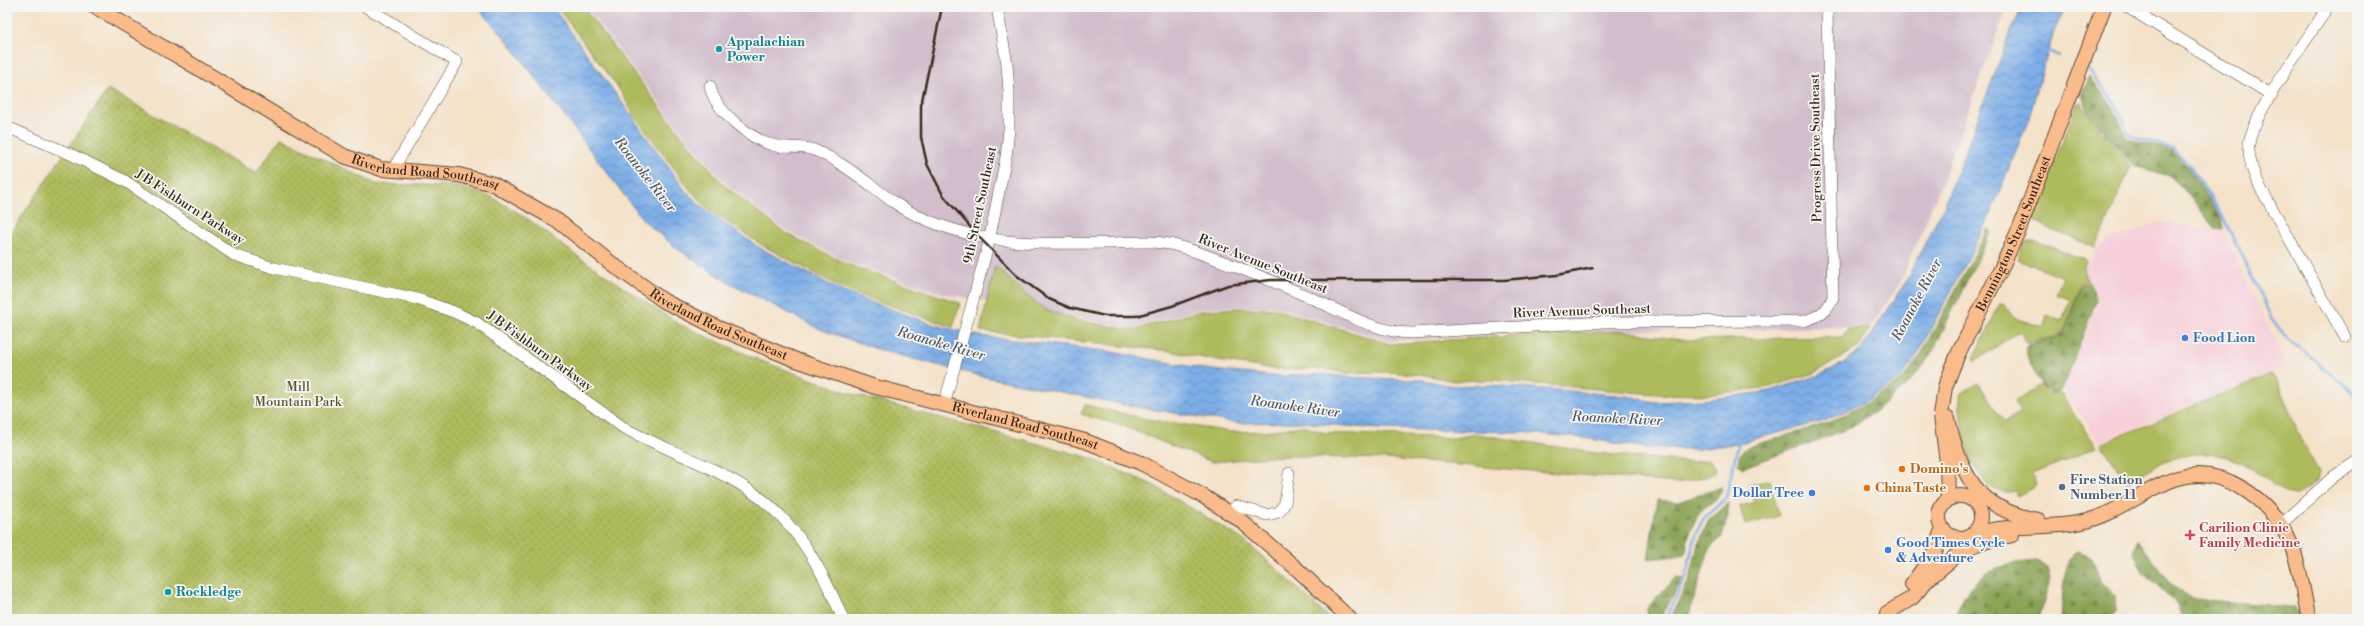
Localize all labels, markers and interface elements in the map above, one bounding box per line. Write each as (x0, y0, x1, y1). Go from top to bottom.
place label: Appalachian Power (726, 34, 805, 65)
marker: Appalachian Power (714, 44, 724, 54)
street label: Progress Drive Southeast (1807, 73, 1825, 223)
water label: Roanoke River (609, 133, 681, 217)
street label: 9th Street Southeast (960, 145, 1000, 265)
street label: Riverland Road Southeast (349, 151, 503, 194)
street label: Bennington Street Southeast (1972, 153, 2055, 315)
street label: J B Fishburn Parkway (132, 165, 248, 249)
street label: River Avenue Southeast (1196, 231, 1330, 297)
water label: Roanoke River (1887, 255, 1947, 345)
street label: Riverland Road Southeast (646, 285, 790, 364)
street label: River Avenue Southeast (1513, 301, 1652, 321)
street label: J B Fishburn Parkway (483, 307, 596, 395)
water label: Roanoke River (894, 323, 988, 365)
place label: Food Lion (2193, 330, 2255, 346)
marker: Food Lion (2180, 333, 2190, 343)
park label: Mill Mountain Park (254, 379, 343, 410)
water label: Roanoke River (1248, 392, 1342, 422)
street label: Riverland Road Southeast (950, 399, 1101, 454)
water label: Roanoke River (1570, 408, 1664, 430)
place label: Domino's (1910, 461, 1969, 477)
marker: Domino's (1897, 464, 1907, 474)
place label: Fire Station Number 11 (2070, 472, 2142, 503)
place label: China Taste (1875, 480, 1946, 496)
marker: Fire Station Number 11 (2057, 482, 2067, 492)
marker: China Taste (1862, 483, 1872, 493)
place label: Dollar Tree (1732, 485, 1804, 501)
marker: Dollar Tree (1807, 488, 1817, 498)
place label: Carilion Clinic Family Medicine (2199, 520, 2300, 551)
marker: Carilion Clinic Family Medicine (2184, 529, 2196, 541)
place label: Good Times Cycle & Adventure (1896, 535, 2005, 566)
marker: Good Times Cycle & Adventure (1883, 545, 1893, 555)
place label: Rockledge (176, 584, 242, 600)
marker: Rockledge (163, 587, 173, 597)

